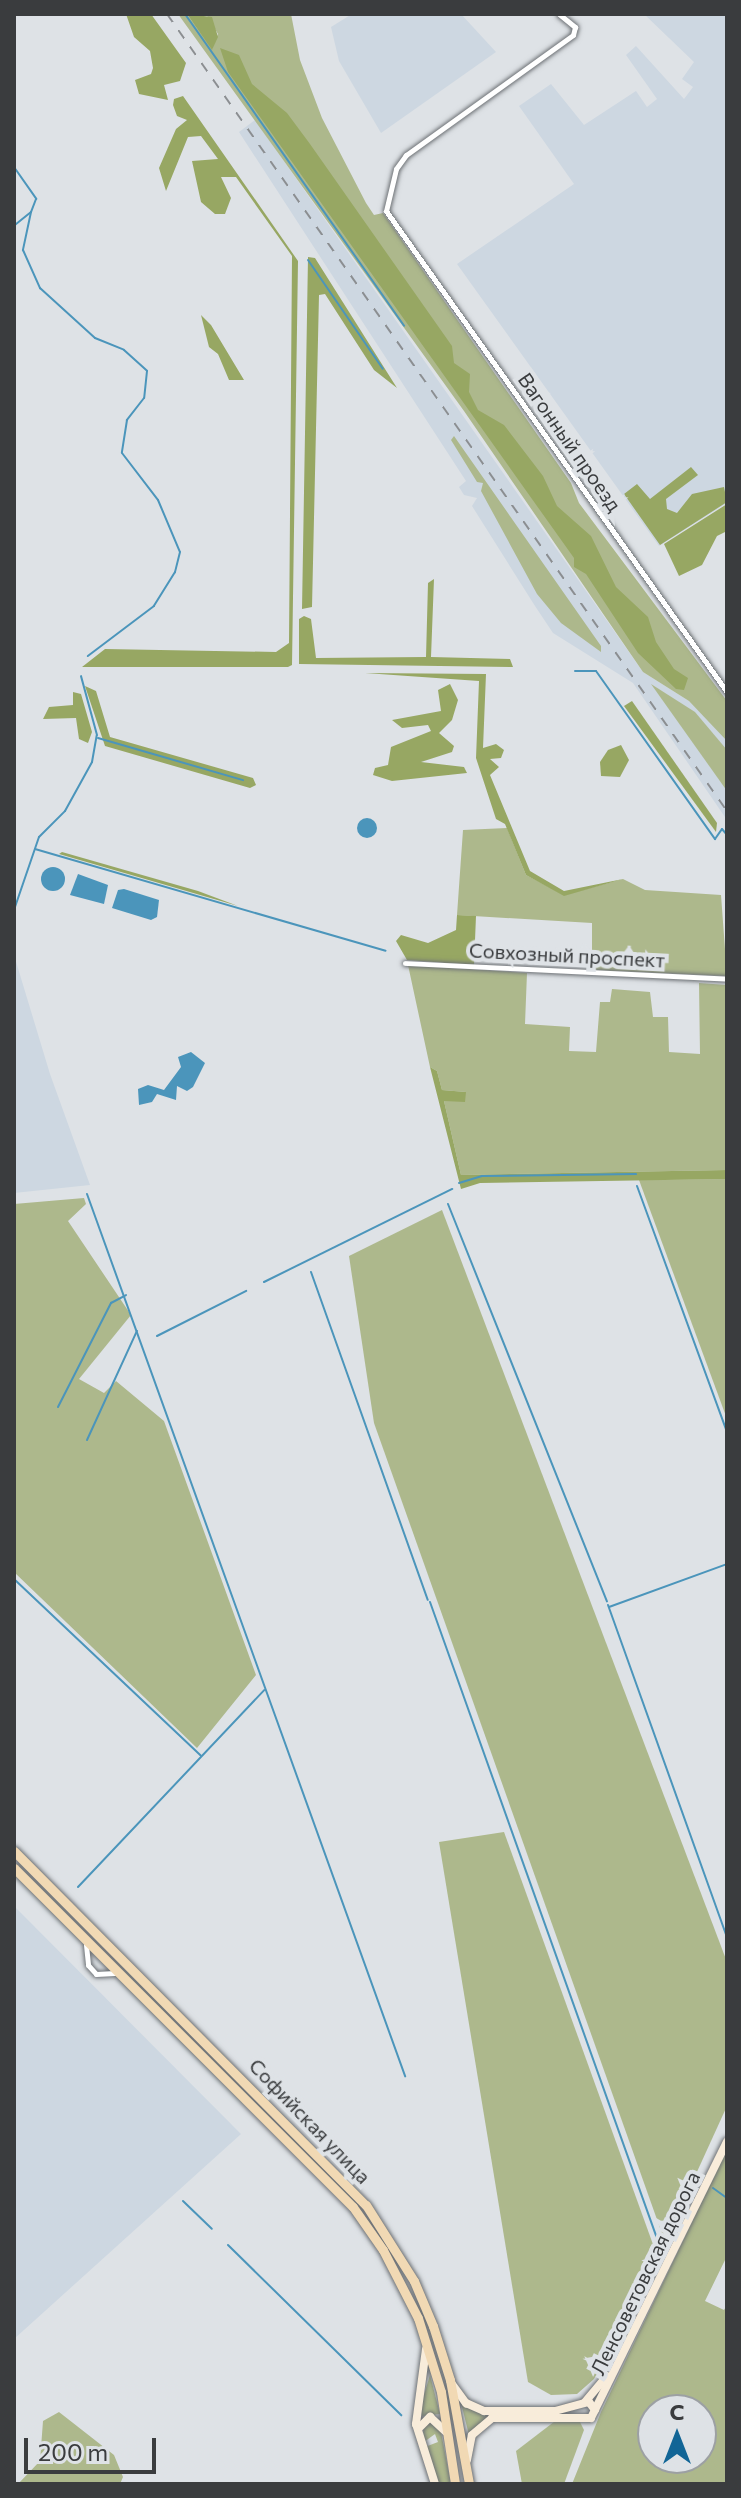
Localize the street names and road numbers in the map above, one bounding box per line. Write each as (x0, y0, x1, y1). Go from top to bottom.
street label: Вагонный проезд (513, 368, 627, 516)
street label: Совхозный проспект (468, 938, 666, 972)
street label: Софийская улица (244, 2054, 376, 2188)
street label: Ленсоветовская дорога (585, 2167, 705, 2379)

